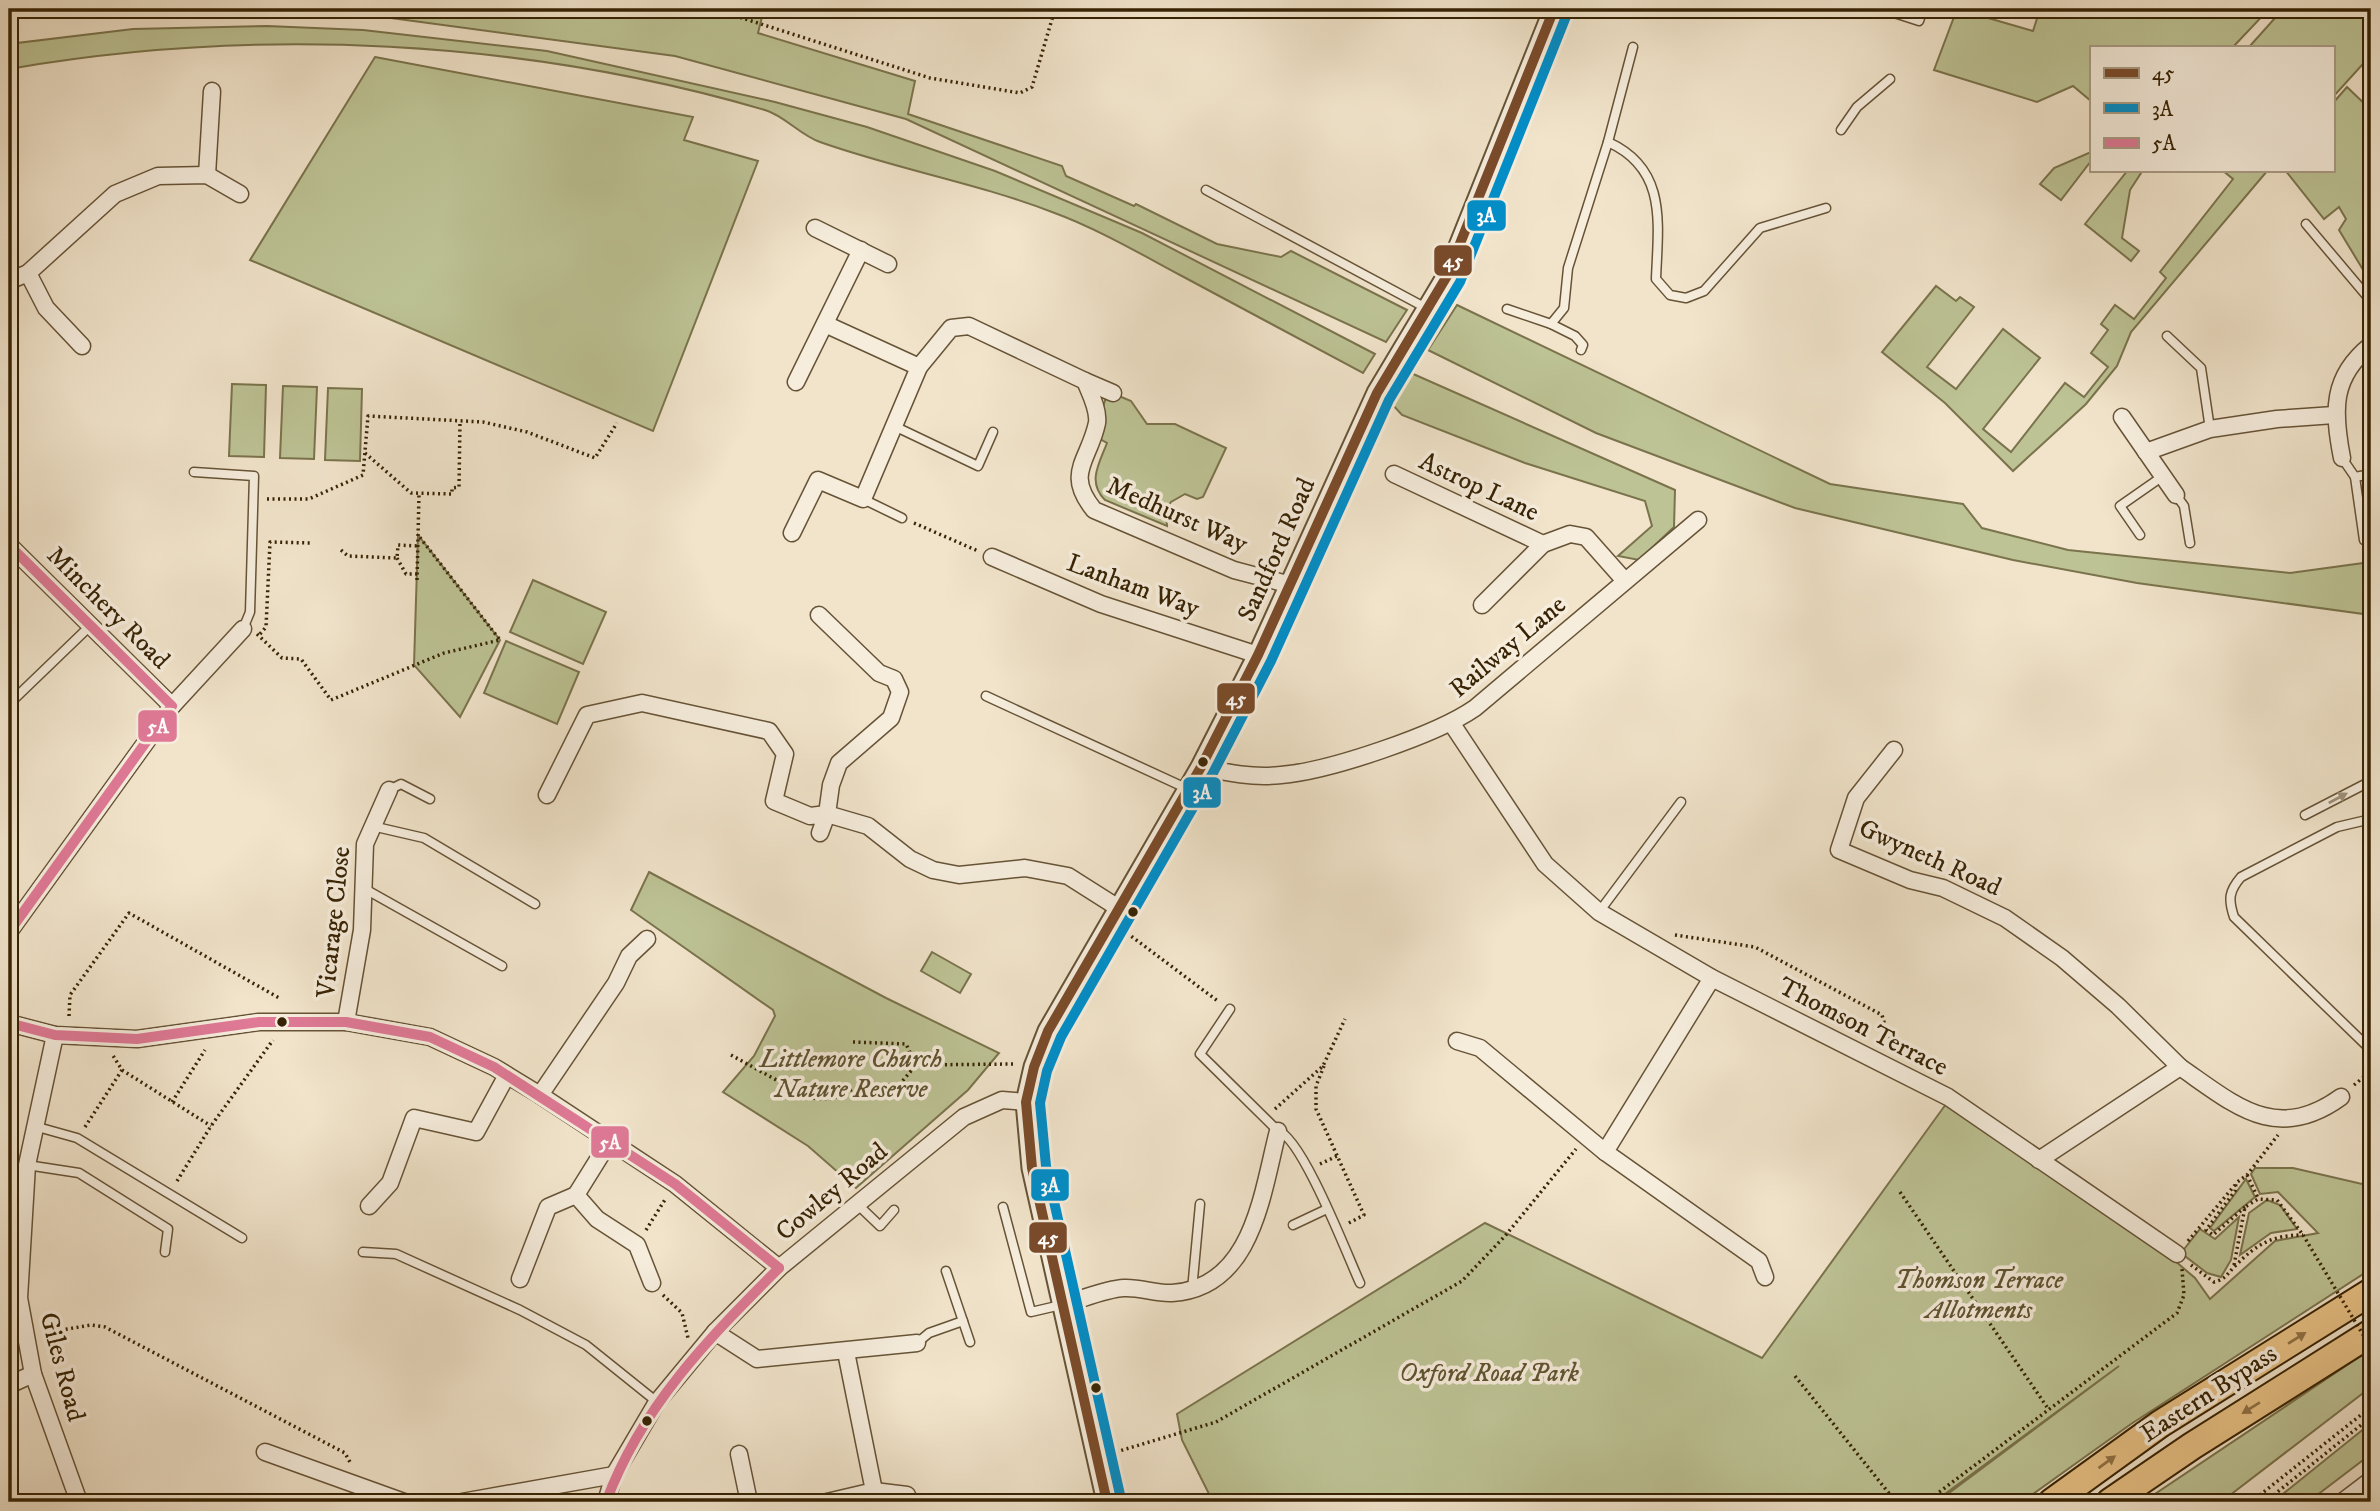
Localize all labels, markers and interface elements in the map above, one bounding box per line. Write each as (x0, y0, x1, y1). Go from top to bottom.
legend (2090, 46, 2334, 172)
text: 45 (2152, 61, 2174, 87)
text: 3A (2152, 97, 2174, 123)
text: 5A (2152, 131, 2176, 157)
line badge: 3A (1466, 199, 1507, 232)
text: 3A (1476, 205, 1496, 228)
line badge: 45 (1433, 244, 1473, 277)
text: 45 (1443, 250, 1464, 273)
street label: Astrop Lane (1414, 445, 1544, 529)
street label: Medhurst Way (1101, 469, 1253, 561)
street label: Sandford Road (1231, 473, 1323, 627)
street label: Minchery Road (39, 539, 177, 677)
street label: Lanham Way (1062, 547, 1204, 625)
street label: Railway Lane (1443, 589, 1573, 705)
line badge: 45 (1216, 682, 1256, 715)
text: 45 (1226, 688, 1247, 711)
line badge: 5A (137, 709, 178, 743)
text: 5A (146, 716, 170, 739)
unlabelled marker (1196, 755, 1210, 769)
line badge: 3A (1182, 776, 1222, 809)
text: 3A (1192, 782, 1212, 805)
one-way arrow (2328, 792, 2348, 803)
street label: Gwyneth Road (1854, 812, 2006, 904)
street label: Vicarage Close (310, 845, 358, 1000)
unlabelled marker (1126, 905, 1140, 919)
street label: Thomson Terrace (1773, 970, 1953, 1084)
unlabelled marker (275, 1015, 289, 1029)
park label: Littlemore Church Nature Reserve (758, 1043, 942, 1106)
line badge: 5A (590, 1125, 630, 1159)
text: 5A (598, 1132, 622, 1155)
street label: Cowley Road (769, 1136, 895, 1248)
line badge: 3A (1030, 1168, 1070, 1202)
text: 3A (1040, 1175, 1060, 1198)
line badge: 45 (1028, 1221, 1068, 1254)
text: 45 (1038, 1227, 1059, 1250)
park label: Thomson Terrace Allotments (1895, 1264, 2064, 1327)
street label: Giles Road (32, 1309, 92, 1425)
one-way arrow (2288, 1332, 2307, 1345)
street label: Eastern Bypass (2134, 1338, 2284, 1450)
park label: Oxford Road Park (1399, 1357, 1579, 1390)
unlabelled marker (1089, 1381, 1103, 1395)
one-way arrow (2242, 1402, 2261, 1415)
unlabelled marker (640, 1414, 654, 1428)
one-way arrow (2098, 1455, 2116, 1469)

